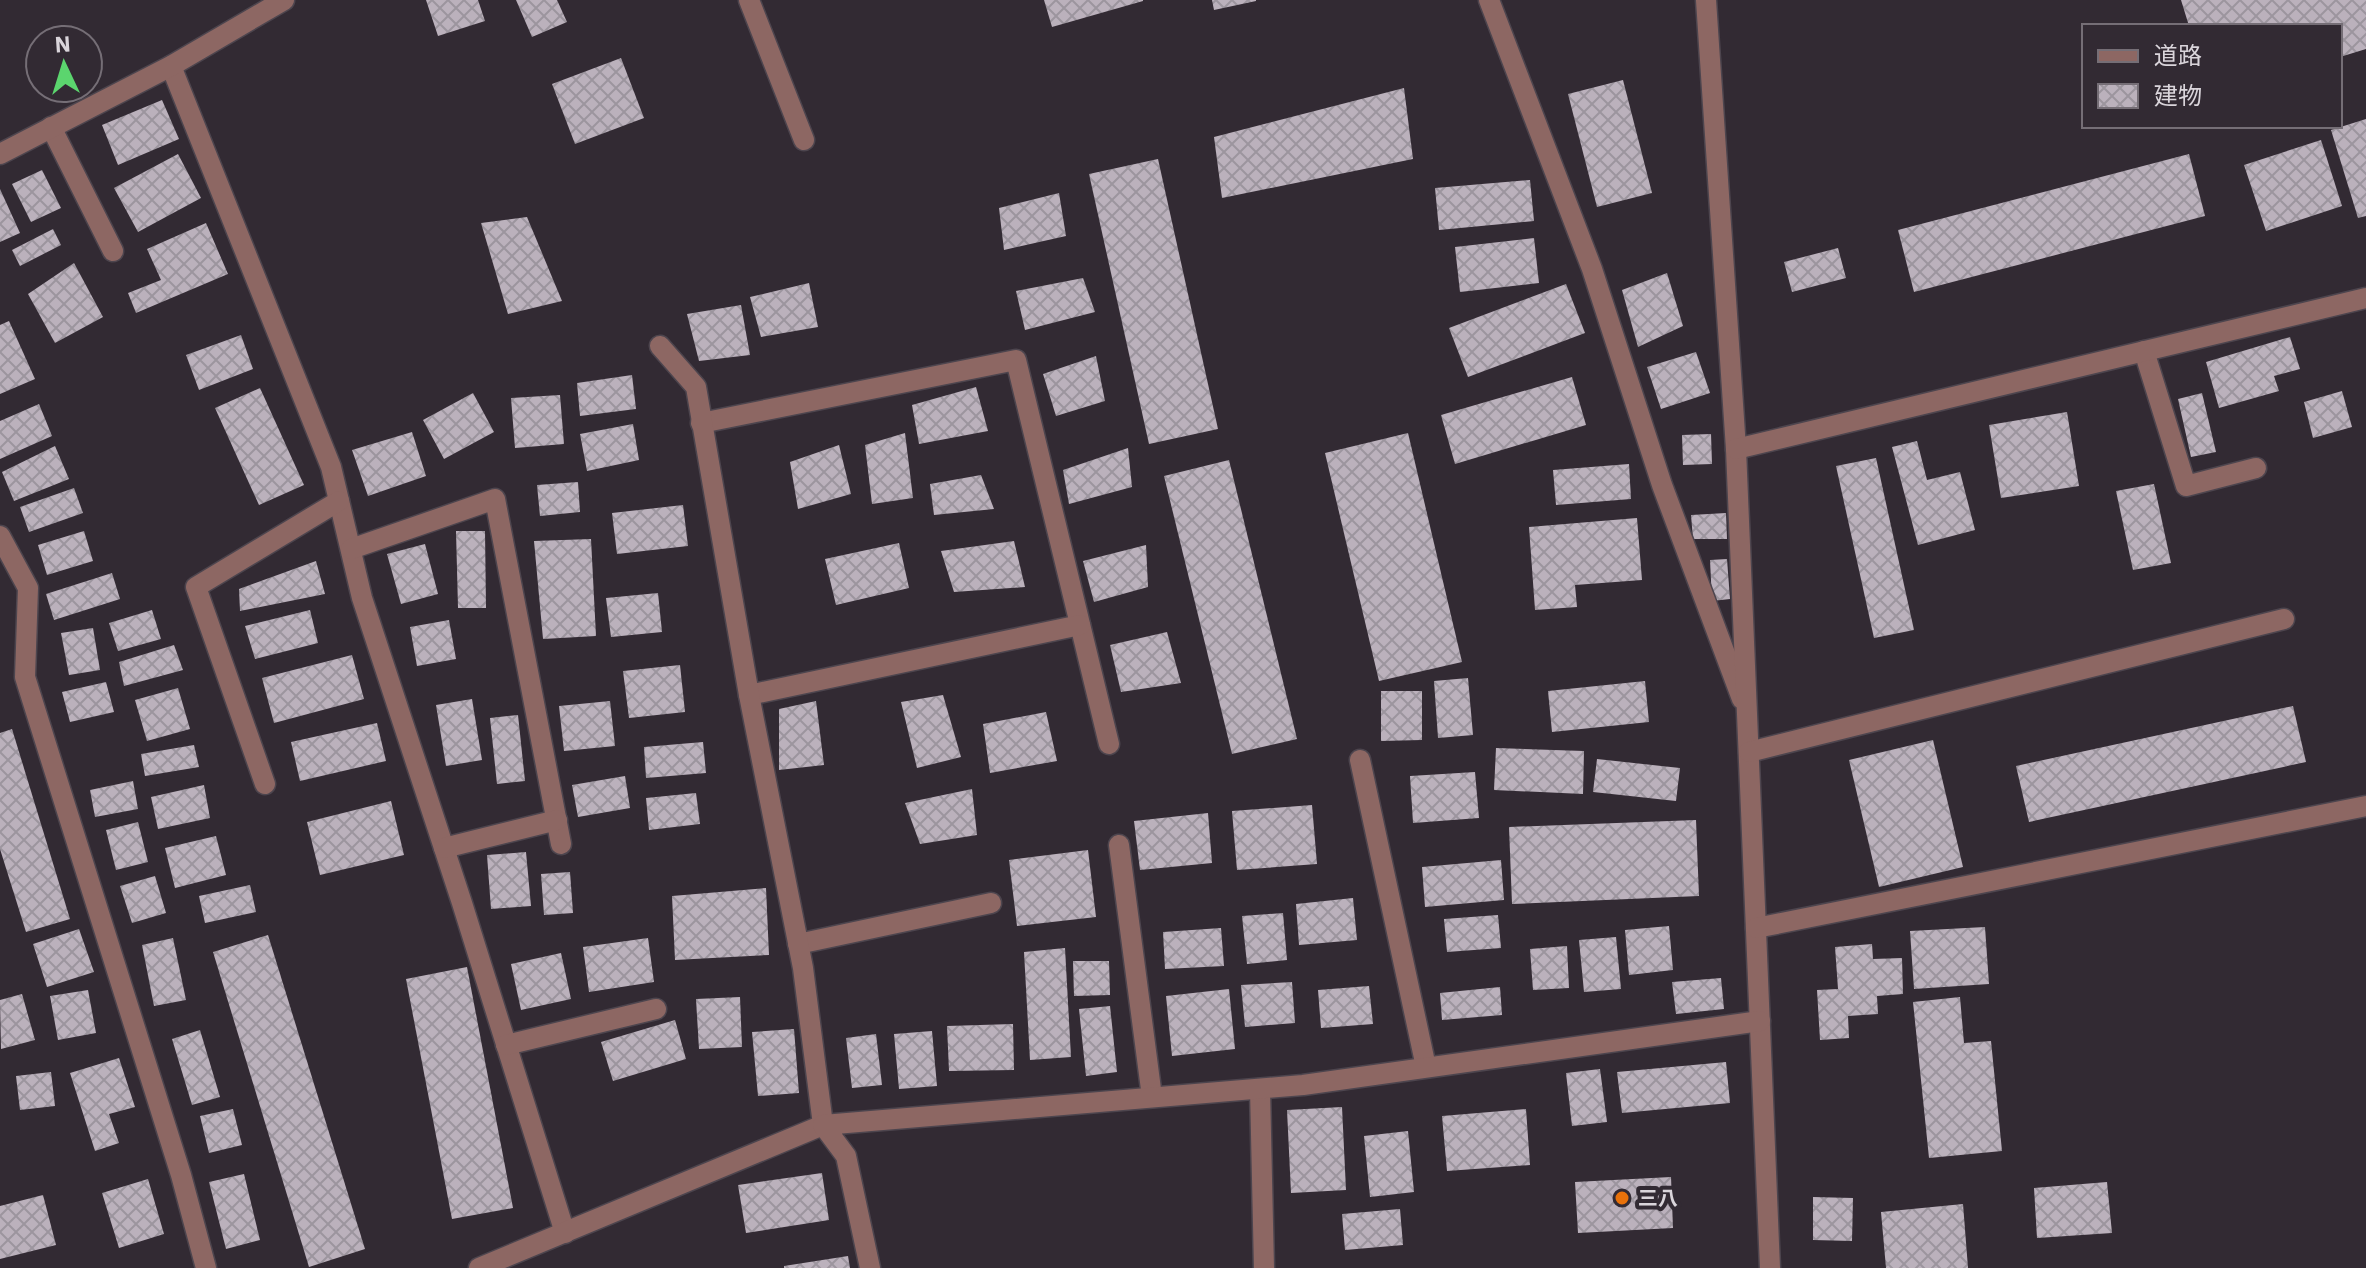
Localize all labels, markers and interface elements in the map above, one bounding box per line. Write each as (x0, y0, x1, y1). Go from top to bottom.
north arrow (24, 24, 104, 104)
legend (2082, 24, 2342, 128)
text: N (54, 29, 72, 59)
text: 道路 (2154, 39, 2202, 71)
text: 建物 (2154, 79, 2202, 111)
place label: 三八 (1638, 1184, 1678, 1211)
marker: 三八 (1613, 1189, 1631, 1207)

